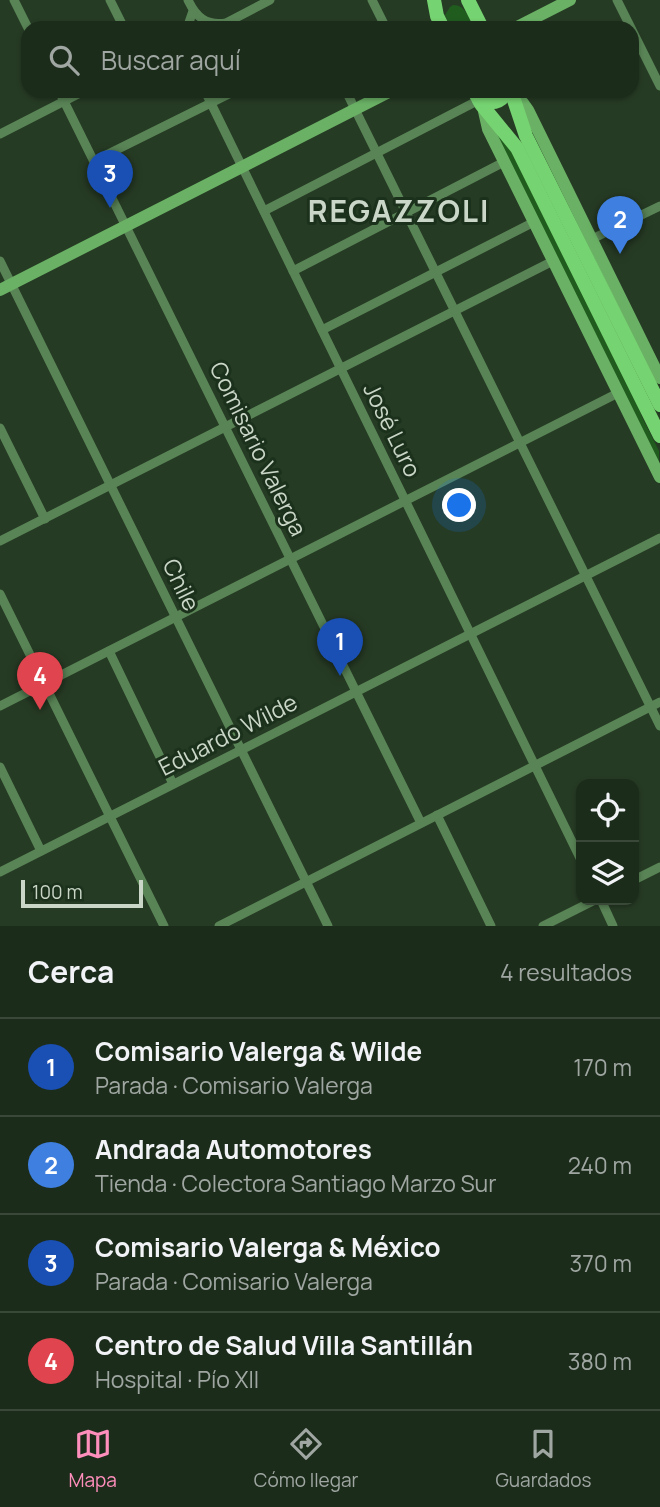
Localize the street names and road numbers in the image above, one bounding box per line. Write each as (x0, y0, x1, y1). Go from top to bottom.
street label: Comisario Valerga (203, 356, 315, 541)
street label: José Luro (356, 377, 429, 482)
street label: Chile (156, 553, 208, 616)
street label: Eduardo Wilde (153, 685, 302, 783)

